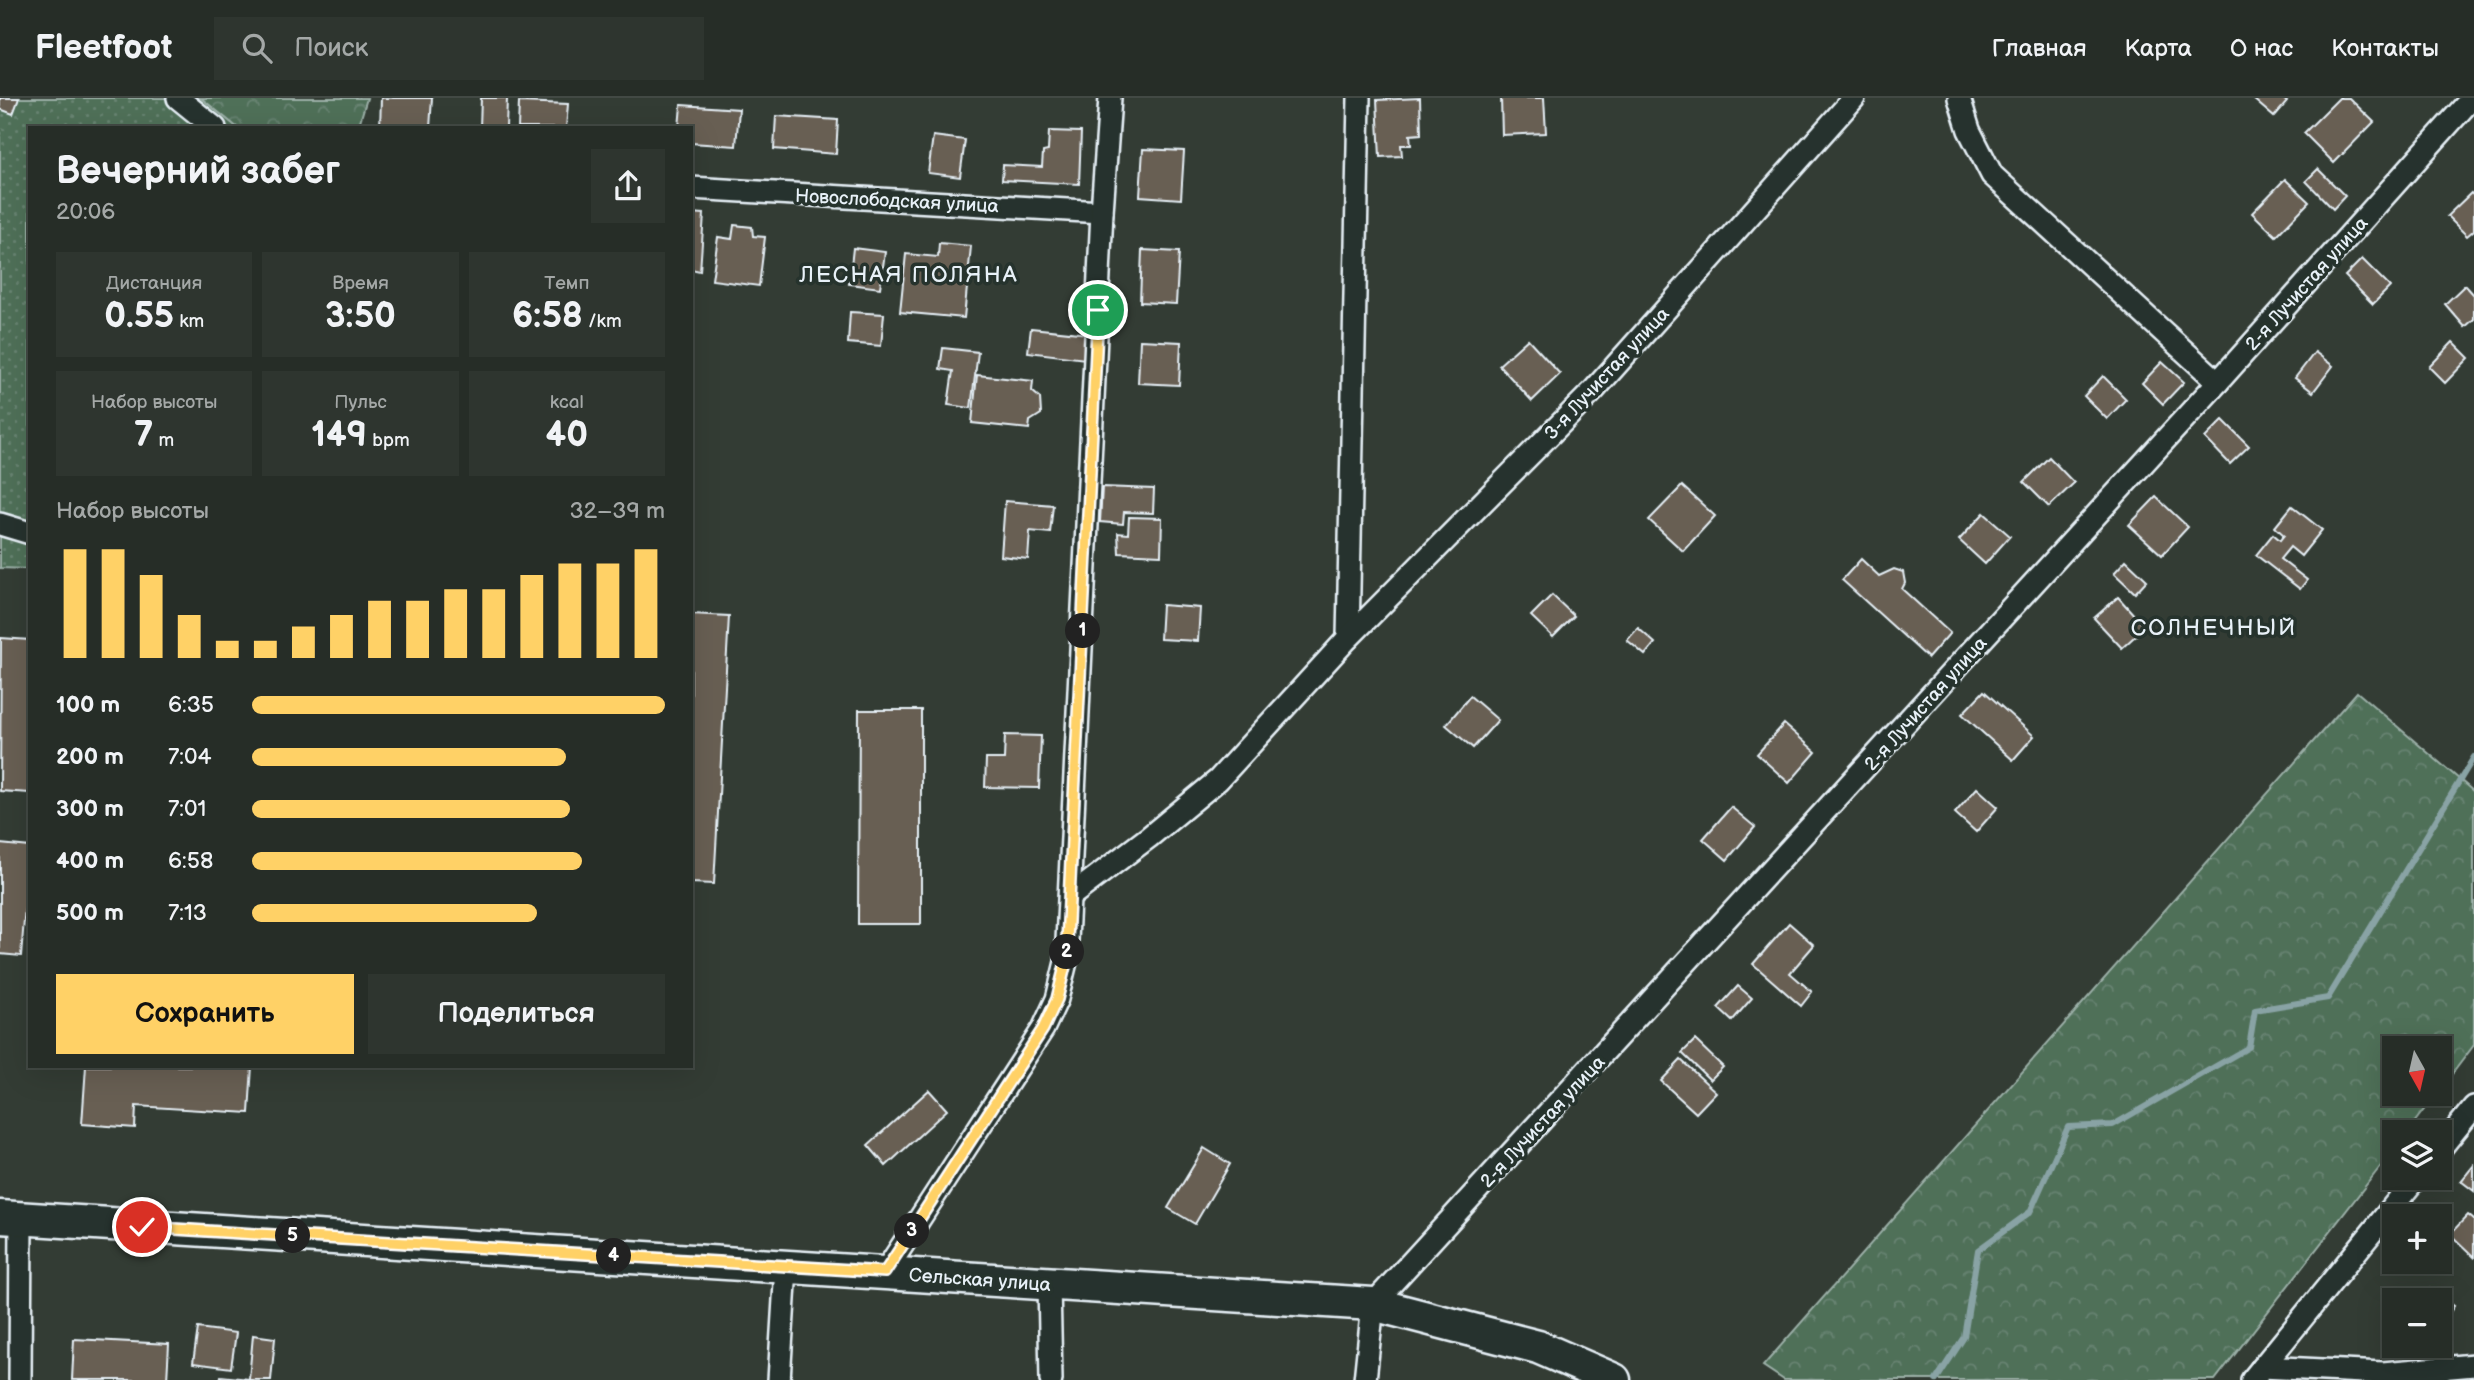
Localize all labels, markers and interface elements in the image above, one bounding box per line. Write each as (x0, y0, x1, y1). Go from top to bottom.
search box (214, 17, 704, 80)
text: Fleetfoot (35, 28, 172, 68)
icon: search (238, 29, 276, 67)
text: Поиск (294, 33, 368, 64)
text: Главная (1992, 34, 2086, 63)
text: Карта (2124, 34, 2192, 63)
text: О нас (2230, 34, 2293, 63)
text: Контакты (2331, 34, 2439, 63)
text: Вечерний забег (56, 149, 340, 194)
button: share (591, 149, 665, 223)
street label: Новослободская улица (795, 185, 999, 218)
text: 20:06 (56, 198, 115, 226)
street label: 2-я Лучистая улица (2241, 212, 2373, 356)
district label: ЛЕСНАЯ ПОЛЯНА (798, 261, 1019, 289)
text: Дистанция (106, 272, 202, 295)
text: Время (332, 272, 389, 295)
text: Темп (544, 272, 589, 295)
pin (1068, 280, 1128, 340)
icon: arrive (1079, 291, 1117, 329)
text: 0.55 (104, 295, 174, 338)
text: 3:50 (325, 295, 396, 338)
text: 6:58 (512, 295, 583, 338)
street label: 3-я Лучистая улица (1540, 303, 1674, 445)
text: km (174, 310, 204, 333)
text: /km (583, 310, 622, 333)
text: Набор высоты (91, 391, 217, 414)
text: Пульс (334, 391, 387, 414)
text: kcal (550, 391, 584, 414)
text: 7 (134, 414, 153, 457)
text: 149 (311, 414, 367, 457)
text: 40 (546, 414, 588, 457)
text: m (153, 429, 174, 452)
text: bpm (367, 429, 410, 452)
text: Набор высоты (56, 497, 209, 525)
text: 32–39 m (569, 497, 665, 525)
pin: 1 (1066, 614, 1100, 648)
district label: СОЛНЕЧНЫЙ (2131, 614, 2297, 642)
text: 1 (1079, 619, 1087, 642)
street label: 2-я Лучистая улица (1860, 632, 1992, 776)
text: 100 m (56, 691, 120, 719)
text: 6:35 (168, 691, 214, 719)
text: 200 m (56, 743, 124, 771)
text: 7:04 (168, 743, 212, 771)
text: 300 m (56, 795, 124, 823)
text: 7:01 (168, 795, 206, 823)
text: 400 m (56, 847, 124, 875)
text: 6:58 (168, 847, 213, 875)
text: 500 m (56, 899, 124, 927)
text: 7:13 (168, 899, 207, 927)
pin: 2 (1050, 934, 1084, 970)
text: 2 (1061, 940, 1072, 963)
button: Сохранить (56, 974, 354, 1054)
button: Поделиться (368, 974, 665, 1054)
north arrow (2382, 1036, 2452, 1106)
map controls (2382, 1036, 2452, 1358)
street label: 2-я Лучистая улица (1476, 1051, 1610, 1193)
button: layers (2382, 1120, 2452, 1190)
pin (112, 1197, 172, 1257)
button: + (2382, 1204, 2452, 1274)
icon: check (123, 1208, 161, 1246)
pin: 3 (894, 1214, 930, 1248)
pin: 5 (276, 1218, 310, 1254)
text: 3 (906, 1219, 917, 1242)
text: 5 (287, 1224, 298, 1247)
pin: 4 (596, 1238, 632, 1274)
text: 4 (608, 1244, 619, 1267)
street label: Сельская улица (908, 1264, 1052, 1297)
button: − (2382, 1288, 2452, 1358)

